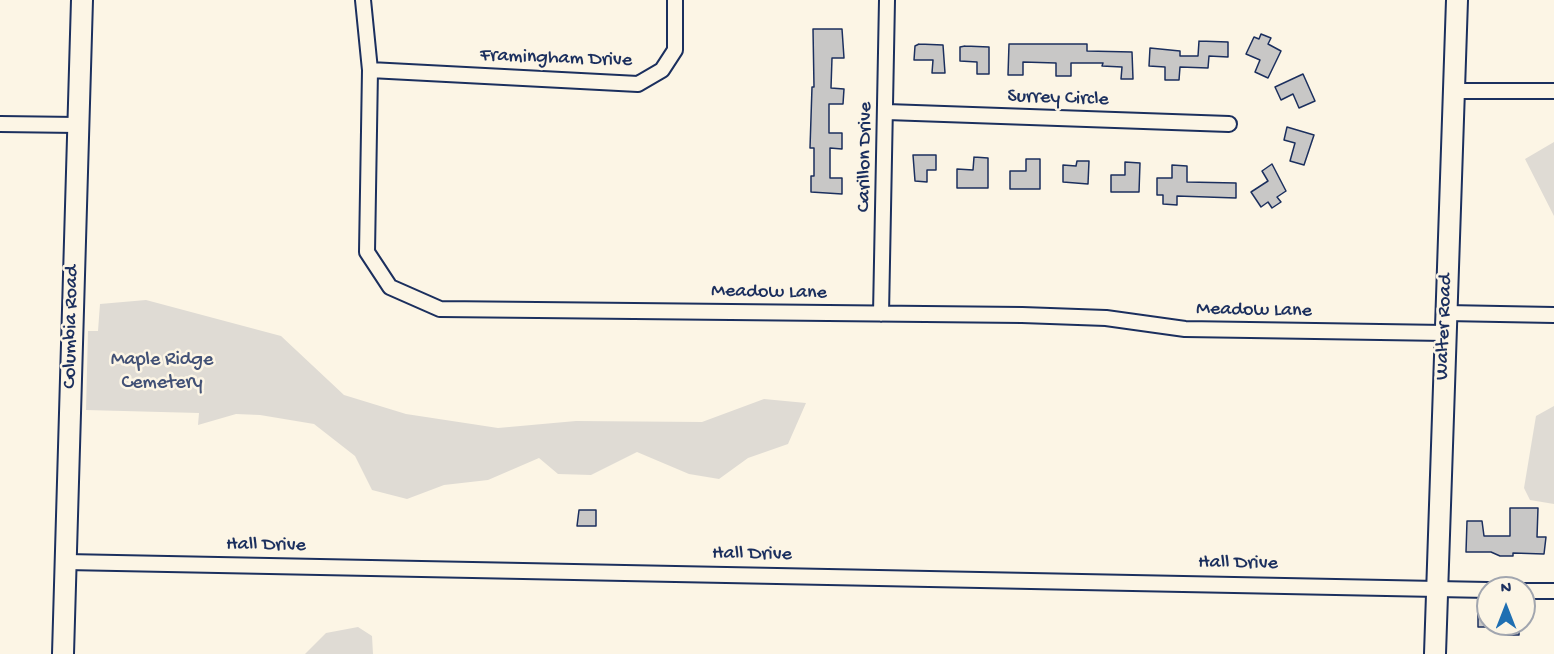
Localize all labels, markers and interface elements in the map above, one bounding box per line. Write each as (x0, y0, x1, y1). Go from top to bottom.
street label: Framingham Drive (480, 44, 632, 74)
street label: Surrey Circle (1007, 85, 1109, 113)
street label: Carillon Drive (853, 102, 879, 212)
street label: Columbia Road (59, 265, 85, 389)
street label: Walter Road (1431, 273, 1459, 381)
street label: Meadow Lane (711, 280, 827, 306)
street label: Meadow Lane (1196, 298, 1312, 324)
park label: Maple Ridge Cemetery (111, 349, 213, 396)
street label: Hall Drive (226, 533, 306, 559)
street label: Hall Drive (712, 542, 792, 568)
street label: Hall Drive (1198, 551, 1278, 577)
north arrow (1476, 576, 1536, 636)
text: N (1501, 580, 1511, 599)

